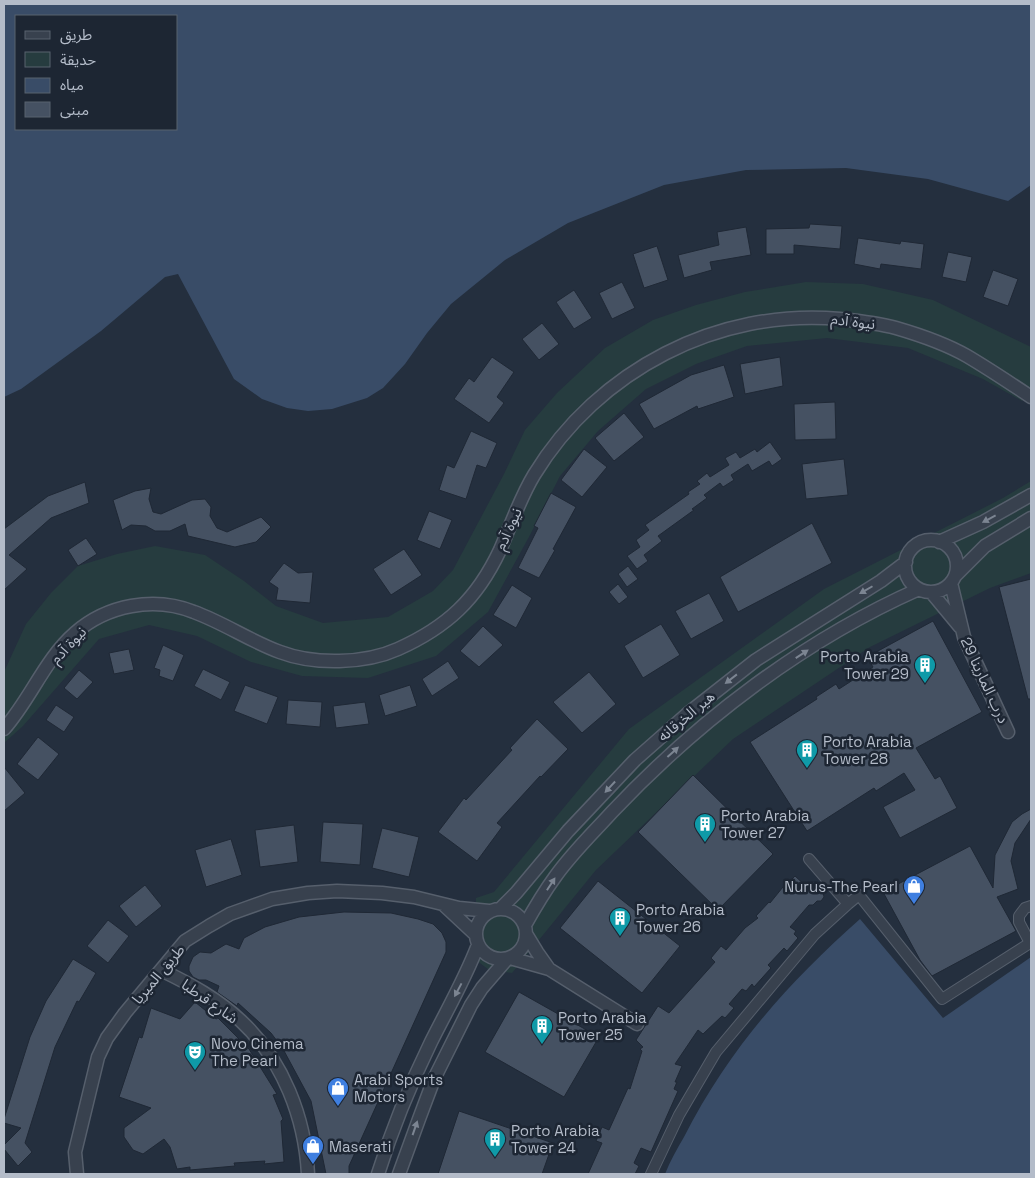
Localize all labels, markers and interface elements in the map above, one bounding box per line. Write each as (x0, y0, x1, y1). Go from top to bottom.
legend (15, 15, 178, 130)
text: طريق (60, 25, 92, 45)
text: حديقة (60, 50, 96, 69)
text: مياه (60, 75, 84, 94)
text: مبنى (60, 100, 89, 119)
street label: نيوة آدم (829, 309, 876, 335)
street label: نيوة آدم (490, 505, 528, 554)
one-way arrow (981, 515, 996, 523)
one-way arrow (859, 586, 874, 594)
street label: نيوة آدم (46, 622, 92, 669)
street label: درب المارينا 29 (957, 634, 1013, 726)
place label: Porto Arabia Tower 29 (820, 647, 909, 683)
one-way arrow (796, 649, 809, 659)
building icon: Porto Arabia Tower 29 (913, 653, 937, 684)
one-way arrow (725, 674, 738, 685)
street label: هير الخرقانه (653, 687, 719, 745)
place label: Porto Arabia Tower 28 (823, 732, 912, 768)
building icon: Porto Arabia Tower 28 (795, 738, 819, 769)
one-way arrow (666, 746, 678, 758)
one-way arrow (604, 781, 616, 793)
place label: Porto Arabia Tower 27 (721, 806, 810, 842)
building icon: Porto Arabia Tower 27 (693, 812, 717, 843)
shop icon: Nurus-The Pearl (902, 874, 926, 905)
one-way arrow (546, 877, 555, 890)
place label: Nurus-The Pearl (784, 877, 898, 896)
place label: Porto Arabia Tower 26 (636, 900, 725, 936)
building icon: Porto Arabia Tower 26 (608, 906, 632, 937)
street label: طريق الميريا (128, 940, 189, 1008)
street label: شارع قرطبا (176, 975, 242, 1030)
one-way arrow (454, 983, 463, 997)
place label: Porto Arabia Tower 25 (558, 1008, 647, 1044)
building icon: Porto Arabia Tower 25 (530, 1014, 554, 1045)
place label: Novo Cinema The Pearl (211, 1034, 304, 1070)
theatre icon: Novo Cinema The Pearl (183, 1040, 207, 1071)
place label: Arabi Sports Motors (354, 1070, 443, 1106)
shop icon: Arabi Sports Motors (326, 1076, 350, 1107)
one-way arrow (411, 1120, 419, 1135)
place label: Porto Arabia Tower 24 (511, 1121, 600, 1157)
building icon: Porto Arabia Tower 24 (483, 1127, 507, 1158)
shop icon: Maserati (301, 1134, 325, 1165)
place label: Maserati (329, 1137, 391, 1156)

